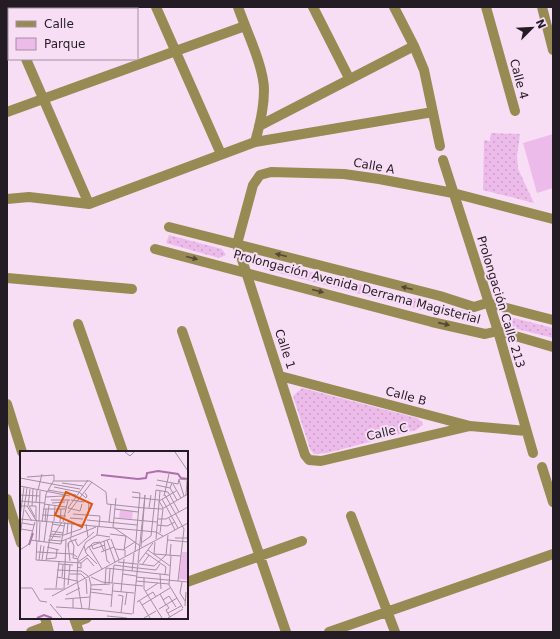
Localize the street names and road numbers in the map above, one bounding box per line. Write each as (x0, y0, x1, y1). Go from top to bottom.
street label: Calle 4 (507, 57, 531, 101)
street label: Calle A (352, 155, 397, 177)
street label: Prolongación Calle 213 (474, 234, 528, 370)
street label: Prolongación Avenida Derrama Magisterial (232, 247, 482, 327)
street label: Calle 1 (272, 327, 298, 371)
street label: Calle B (384, 384, 428, 408)
street label: Calle C (365, 420, 409, 444)

